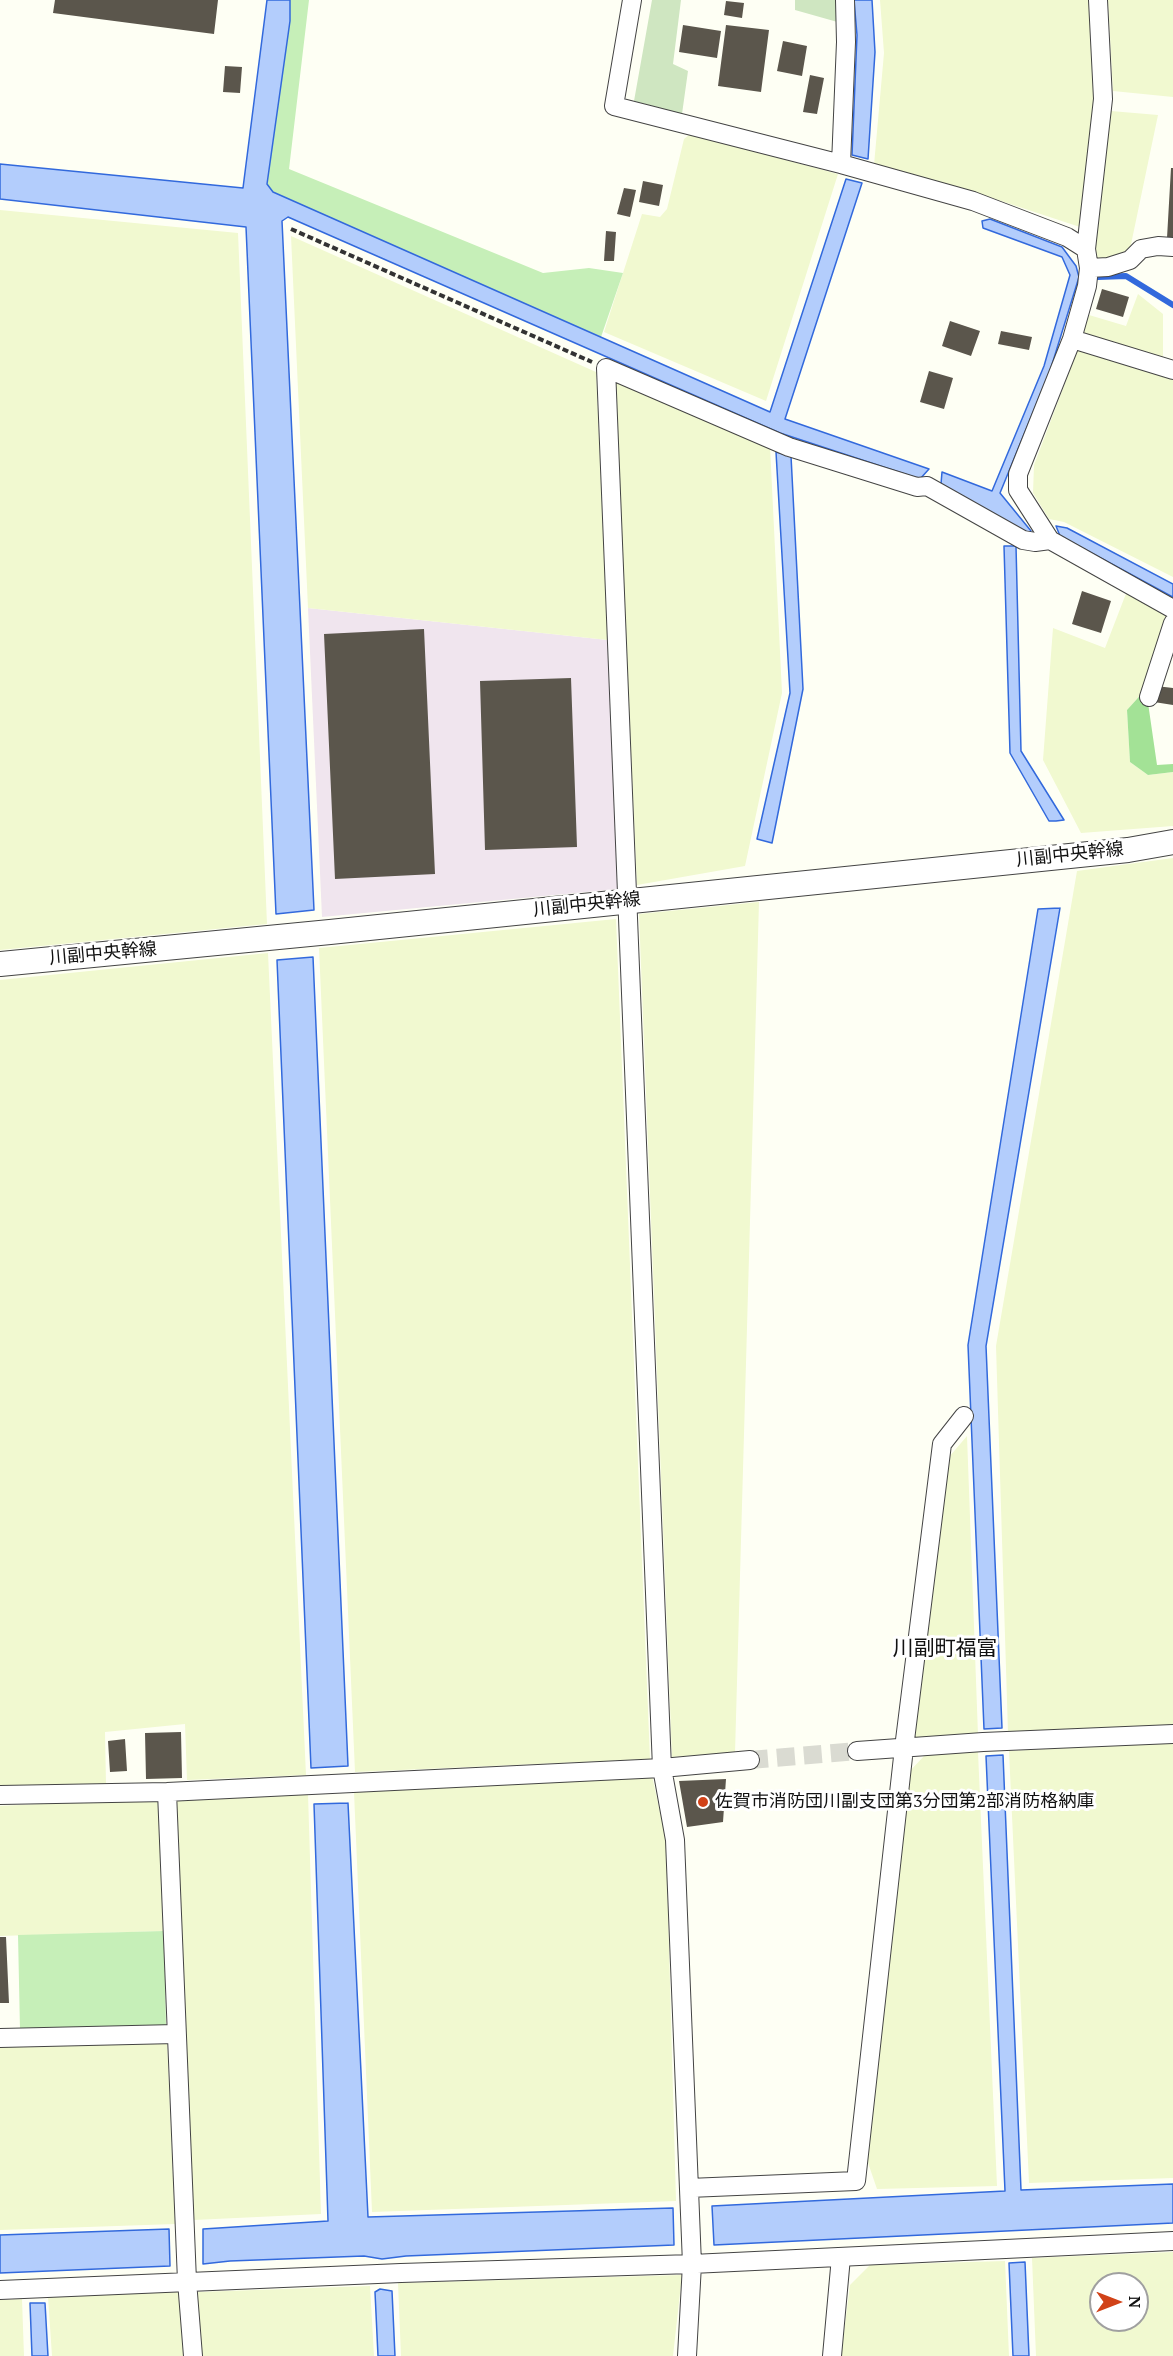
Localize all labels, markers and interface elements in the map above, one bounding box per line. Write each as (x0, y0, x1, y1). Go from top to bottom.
street label: 川副中央幹線 (1015, 839, 1125, 871)
street label: 川副中央幹線 (532, 889, 642, 921)
street label: 川副中央幹線 (48, 939, 158, 969)
district label: 川副町福富 (893, 1636, 997, 1662)
place label: 佐賀市消防団川副支団第3分団第2部消防格納庫 (715, 1791, 1094, 1813)
marker: 佐賀市消防団川副支団第3分団第2部消防格納庫 (696, 1795, 710, 1809)
north arrow (1089, 2272, 1149, 2332)
text: N (1124, 2296, 1146, 2308)

